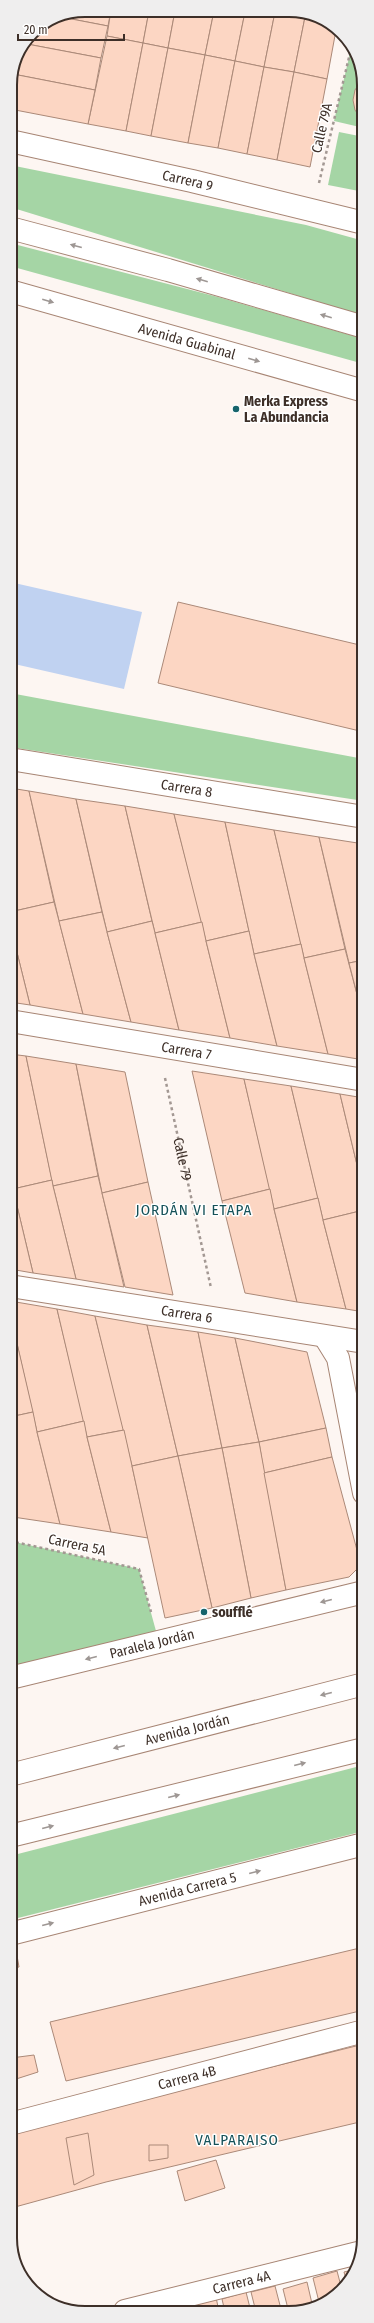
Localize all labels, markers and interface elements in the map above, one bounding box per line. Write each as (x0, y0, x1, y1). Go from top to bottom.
scale bar (18, 16, 124, 42)
text: 20 m (24, 23, 48, 37)
street label: Calle 79A (308, 101, 336, 155)
street label: Carrera 9 (161, 166, 215, 194)
one-way arrow (70, 242, 82, 248)
one-way arrow (195, 277, 207, 283)
one-way arrow (42, 298, 54, 304)
one-way arrow (320, 313, 332, 319)
street label: Avenida Guabinal (137, 319, 238, 363)
one-way arrow (248, 357, 260, 363)
place label: Merka Express La Abundancia (244, 393, 329, 426)
marker: Merka Express La Abundancia (231, 404, 241, 414)
street label: Carrera 8 (160, 775, 214, 801)
street label: Carrera 7 (160, 1038, 213, 1063)
street label: Calle 79 (170, 1136, 196, 1182)
district label: JORDÁN VI ETAPA (136, 1201, 252, 1219)
street label: Carrera 6 (160, 1302, 214, 1326)
street label: Carrera 5A (47, 1531, 108, 1560)
one-way arrow (320, 1598, 332, 1604)
place label: soufflé (212, 1604, 253, 1621)
marker: soufflé (199, 1607, 209, 1617)
street label: Paralela Jordán (108, 1625, 196, 1662)
one-way arrow (85, 1655, 97, 1661)
one-way arrow (320, 1691, 332, 1697)
street label: Avenida Jordán (143, 1710, 231, 1748)
one-way arrow (113, 1745, 125, 1751)
one-way arrow (294, 1761, 307, 1767)
one-way arrow (168, 1792, 180, 1798)
one-way arrow (42, 1824, 54, 1830)
street label: Avenida Carrera 5 (137, 1868, 238, 1910)
one-way arrow (249, 1868, 262, 1874)
one-way arrow (42, 1921, 54, 1927)
street label: Carrera 4B (156, 2062, 218, 2093)
district label: VALPARAISO (195, 2131, 279, 2149)
street label: Carrera 4A (211, 2266, 273, 2297)

